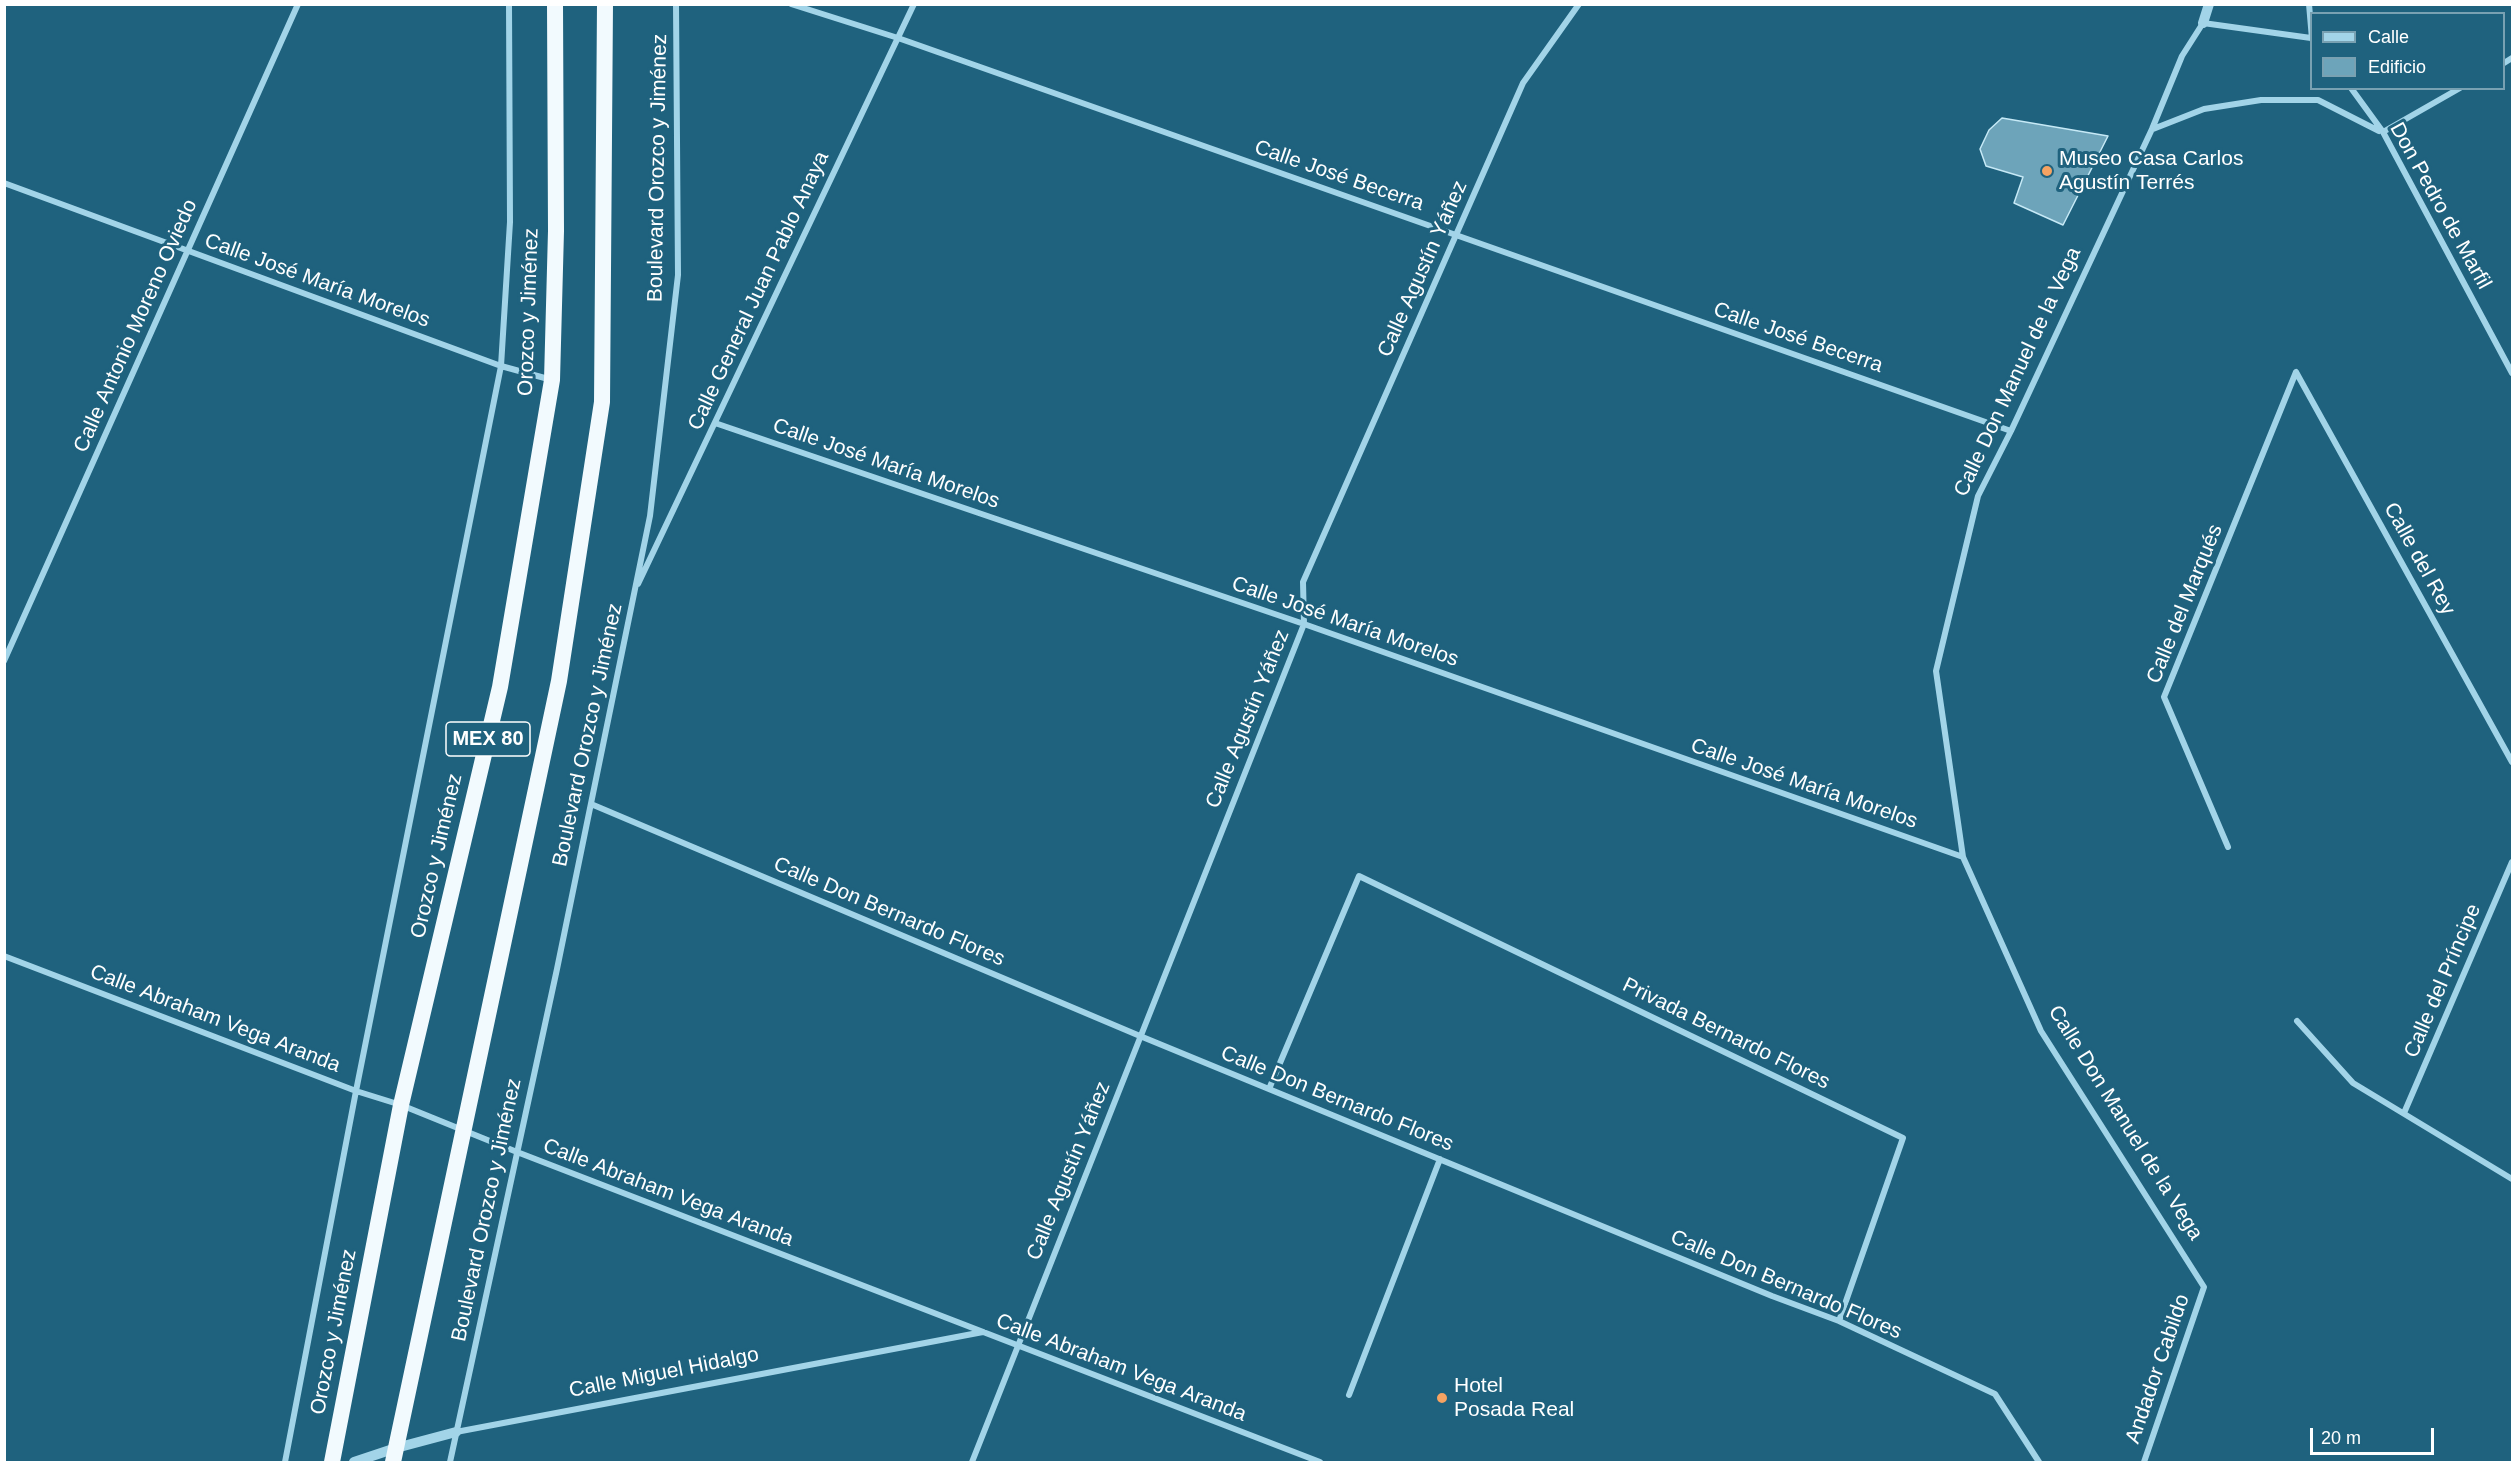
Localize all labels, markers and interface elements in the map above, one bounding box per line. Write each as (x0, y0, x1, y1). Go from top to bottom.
legend (2310, 12, 2505, 90)
text: Calle (2368, 27, 2409, 47)
street label: Boulevard Orozco y Jiménez (643, 34, 673, 302)
text: Edificio (2368, 57, 2426, 77)
street label: Don Pedro de Marfil (2384, 118, 2496, 294)
street label: Calle José Becerra (1251, 135, 1427, 217)
place label: Museo Casa Carlos Agustín Terrés (2059, 146, 2243, 196)
street label: Calle General Juan Pablo Anaya (683, 148, 835, 434)
marker: Museo Casa Carlos Agustín Terrés (2040, 164, 2054, 178)
street label: Calle Agustín Yáñez (1373, 177, 1473, 361)
street label: Calle Antonio Moreno Oviedo (69, 196, 203, 456)
street label: Calle José María Morelos (201, 228, 433, 334)
street label: Orozco y Jiménez (513, 228, 545, 396)
street label: Calle Don Manuel de la Vega (1949, 243, 2087, 501)
street label: Calle José Becerra (1710, 297, 1886, 379)
street label: Calle José María Morelos (769, 413, 1003, 515)
street label: Calle del Rey (2378, 498, 2460, 620)
street label: Calle del Marqués (2142, 521, 2228, 687)
street label: Calle José María Morelos (1228, 571, 1462, 673)
street label: Boulevard Orozco y Jiménez (548, 601, 628, 869)
street label: Calle Agustín Yáñez (1201, 626, 1295, 812)
road number: MEX 80 (446, 722, 530, 756)
street label: Calle José María Morelos (1687, 733, 1921, 835)
street label: Orozco y Jiménez (406, 771, 468, 941)
street label: Calle Don Bernardo Flores (770, 852, 1008, 972)
street label: Calle del Príncipe (2399, 900, 2487, 1062)
street label: Calle Abraham Vega Aranda (86, 960, 344, 1078)
street label: Privada Bernardo Flores (1618, 973, 1834, 1095)
street label: Calle Don Manuel de la Vega (2042, 1001, 2208, 1245)
street label: Calle Don Bernardo Flores (1217, 1041, 1457, 1157)
street label: Boulevard Orozco y Jiménez (447, 1076, 527, 1344)
street label: Calle Agustín Yáñez (1022, 1078, 1116, 1264)
street label: Calle Abraham Vega Aranda (539, 1134, 797, 1252)
street label: Calle Don Bernardo Flores (1667, 1225, 1905, 1345)
street label: Orozco y Jiménez (306, 1247, 362, 1417)
street label: Andador Cabildo (2121, 1291, 2195, 1447)
street label: Calle Abraham Vega Aranda (992, 1309, 1250, 1427)
street label: Calle Miguel Hidalgo (567, 1342, 761, 1404)
place label: Hotel Posada Real (1454, 1373, 1574, 1423)
marker: Hotel Posada Real (1435, 1391, 1449, 1405)
scale bar (2313, 1416, 2438, 1454)
text: 20 m (2321, 1428, 2361, 1448)

